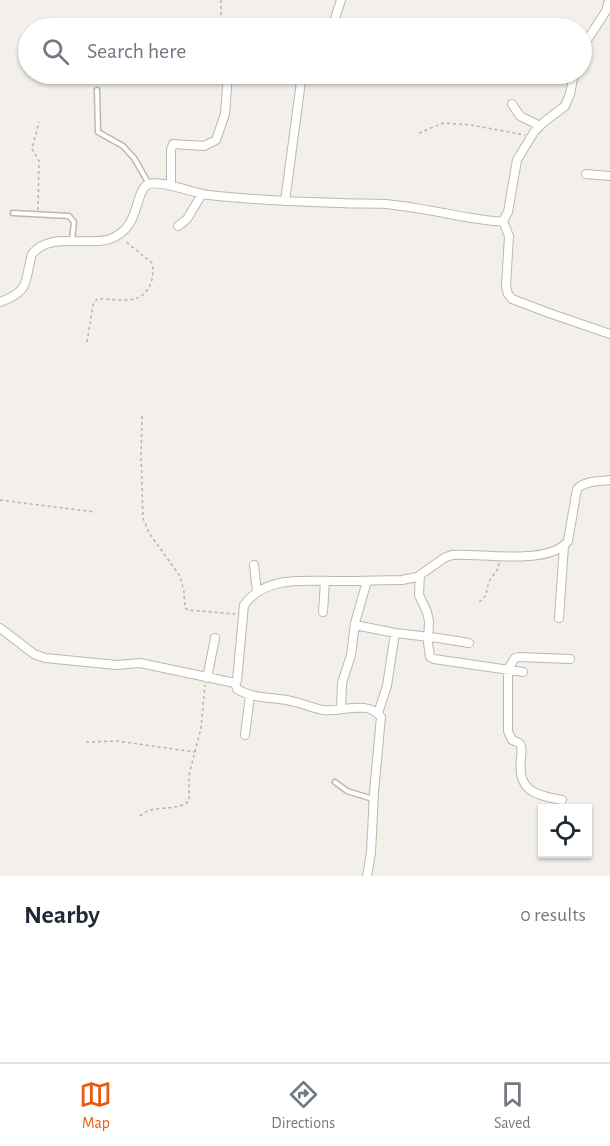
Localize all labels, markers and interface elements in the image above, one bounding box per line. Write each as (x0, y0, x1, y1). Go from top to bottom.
search box (18, 18, 592, 84)
icon: search (39, 35, 72, 68)
text: Search here (87, 40, 186, 62)
map controls (538, 804, 592, 858)
button: locate (538, 804, 592, 858)
text: Nearby (24, 902, 100, 928)
text: 0 results (520, 905, 586, 925)
tab: Map (79, 1078, 112, 1133)
tab: Directions (271, 1078, 335, 1133)
tab: Saved (494, 1078, 531, 1133)

